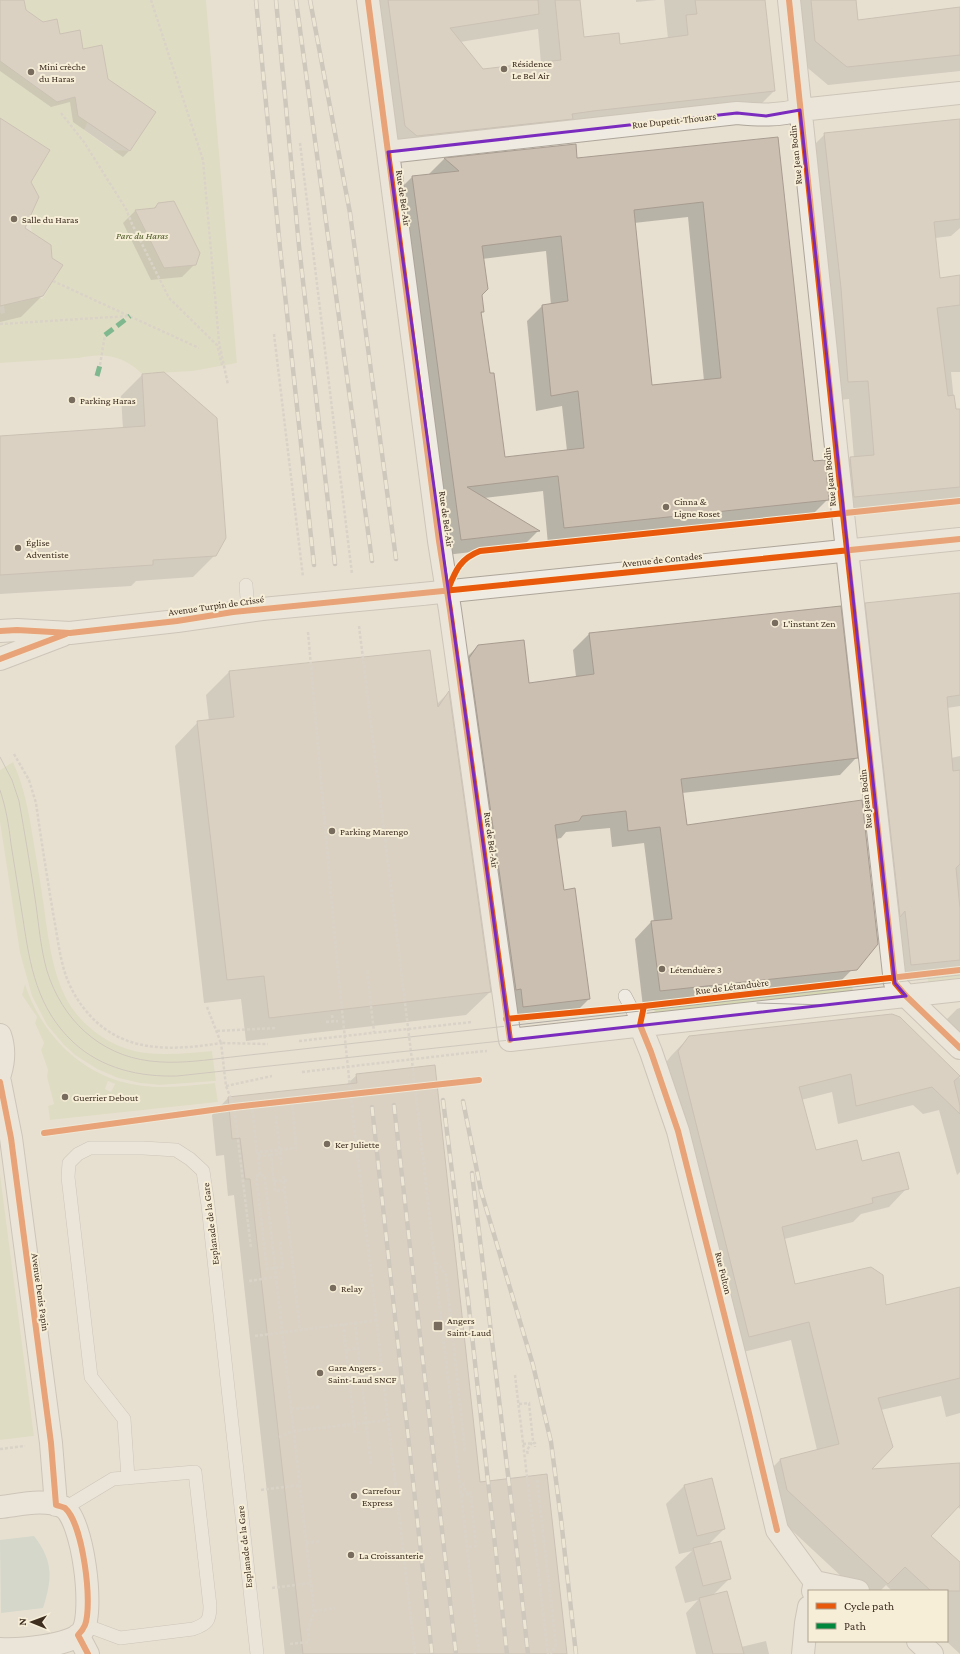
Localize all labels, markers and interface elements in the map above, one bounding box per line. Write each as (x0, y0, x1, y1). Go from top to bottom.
place label: Résidence Le Bel Air (512, 58, 552, 81)
place label: Mini crèche du Haras (39, 61, 86, 84)
marker: Résidence Le Bel Air (499, 64, 509, 74)
marker: Mini crèche du Haras (26, 67, 36, 77)
street label: Rue Dupetit-Thouars (632, 111, 717, 130)
street label: Rue Jean Bodin (787, 124, 804, 185)
street label: Rue de Bel-Air (394, 169, 413, 227)
marker: Salle du Haras (9, 214, 19, 224)
place label: Salle du Haras (22, 214, 78, 225)
park label: Parc du Haras (116, 230, 169, 241)
marker: Parking Haras (67, 395, 77, 405)
place label: Parking Haras (80, 395, 136, 406)
street label: Rue Jean Bodin (821, 446, 838, 507)
street label: Rue de Bel-Air (437, 490, 456, 548)
place label: Cinna & Ligne Roset (674, 496, 721, 519)
marker: Cinna & Ligne Roset (661, 502, 671, 512)
place label: Église Adventiste (26, 537, 69, 560)
marker: Église Adventiste (13, 543, 23, 553)
street label: Avenue de Contades (621, 550, 703, 569)
street label: Avenue Turpin de Crissé (168, 593, 265, 618)
marker: L'instant Zen (770, 618, 780, 628)
place label: L'instant Zen (783, 618, 836, 629)
street label: Rue Jean Bodin (857, 768, 874, 829)
street label: Rue de Bel-Air (482, 811, 501, 869)
marker: Parking Marengo (327, 826, 337, 836)
place label: Parking Marengo (340, 826, 408, 837)
marker: Létenduère 3 (657, 964, 667, 974)
place label: Létenduère 3 (670, 964, 722, 975)
street label: Rue de Létanduère (695, 976, 770, 996)
marker: Guerrier Debout (60, 1092, 70, 1102)
place label: Guerrier Debout (73, 1092, 139, 1103)
marker: Ker Juliette (322, 1139, 332, 1149)
place label: Ker Juliette (335, 1139, 380, 1150)
street label: Esplanade de la Gare (200, 1182, 221, 1266)
street label: Rue Fulton (713, 1251, 734, 1296)
street label: Avenue Denis Papin (30, 1252, 52, 1333)
marker: Relay (328, 1283, 338, 1293)
place label: Relay (341, 1283, 363, 1294)
place label: Angers Saint-Laud (447, 1315, 492, 1338)
marker: Angers Saint-Laud (432, 1320, 444, 1332)
place label: Gare Angers - Saint-Laud SNCF (328, 1362, 396, 1385)
marker: Gare Angers - Saint-Laud SNCF (315, 1368, 325, 1378)
place label: Carrefour Express (362, 1485, 401, 1508)
marker: Carrefour Express (349, 1491, 359, 1501)
street label: Esplanade de la Gare (235, 1505, 254, 1589)
marker: La Croissanterie (346, 1550, 356, 1560)
place label: La Croissanterie (359, 1550, 424, 1561)
legend (808, 1590, 948, 1642)
text: Cycle path (844, 1599, 895, 1613)
north arrow (12, 1602, 52, 1642)
text: N (16, 1617, 28, 1626)
text: Path (844, 1619, 866, 1633)

